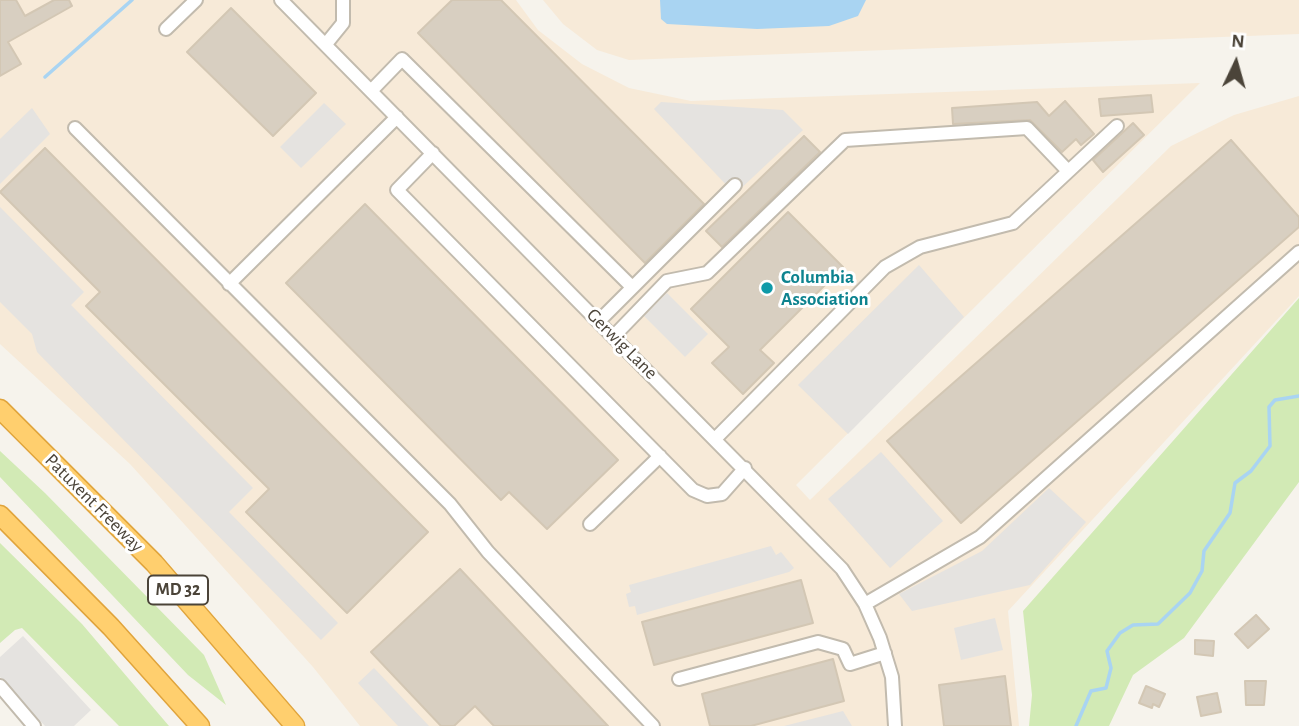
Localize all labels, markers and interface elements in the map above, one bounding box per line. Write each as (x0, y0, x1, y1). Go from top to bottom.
north arrow (1201, 28, 1271, 98)
text: N (1230, 32, 1245, 52)
place label: Columbia Association (781, 266, 868, 310)
marker: Columbia Association (759, 280, 775, 296)
street label: Gerwig Lane (582, 304, 662, 384)
street label: Patuxent Freeway (40, 449, 148, 557)
road number: MD 32 (148, 576, 208, 604)

